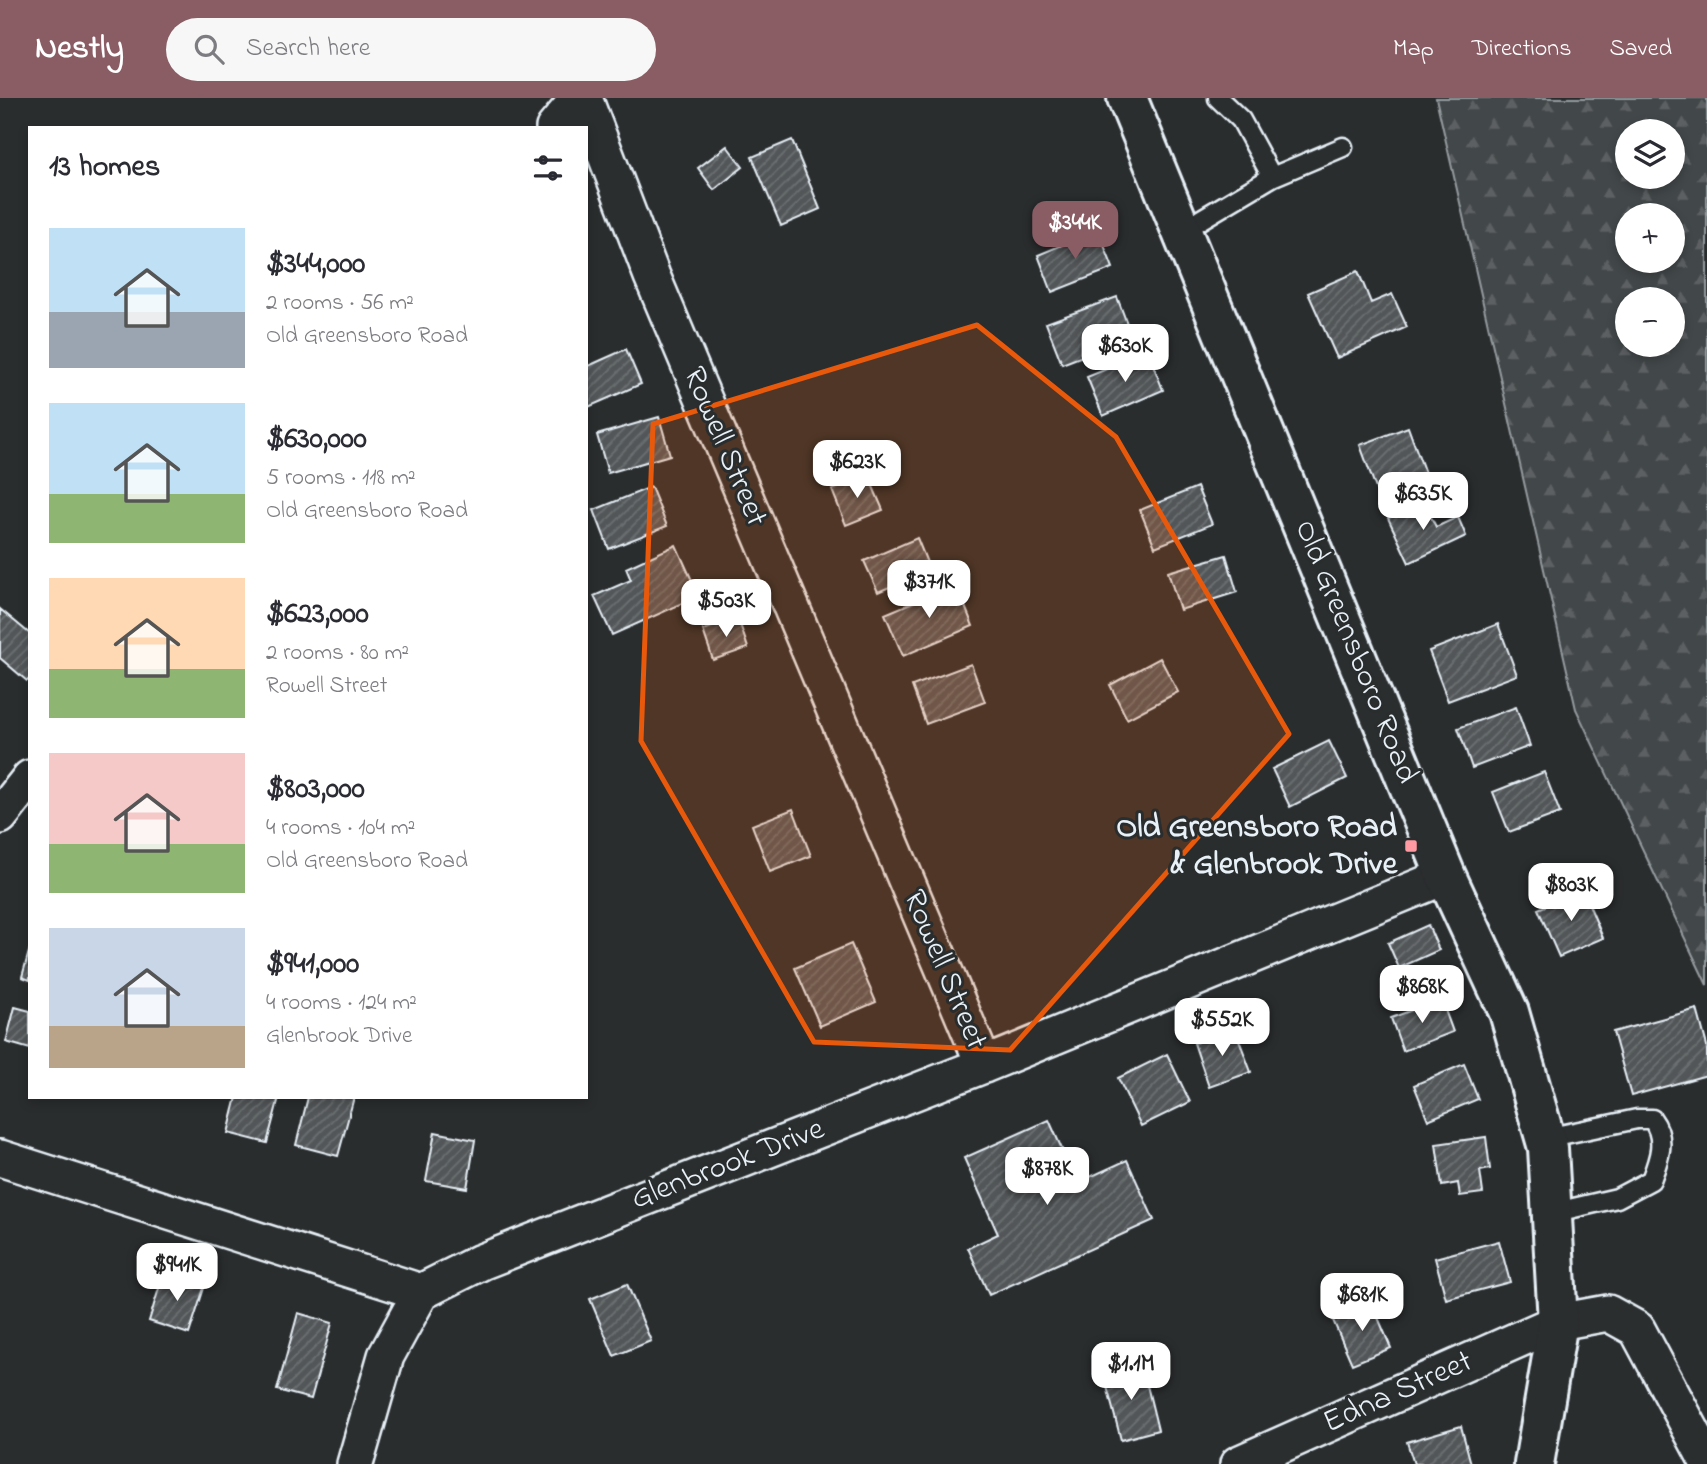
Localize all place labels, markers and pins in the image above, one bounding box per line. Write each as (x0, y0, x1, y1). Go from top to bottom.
pin: $344K (1026, 202, 1124, 261)
pin: $630K (1076, 324, 1174, 384)
pin: $623K (808, 440, 906, 500)
pin: $635K (1374, 472, 1472, 532)
pin: $371K (880, 560, 978, 620)
pin: $503K (677, 580, 775, 639)
place label: Old Greensboro Road & Glenbrook Drive (1116, 805, 1399, 889)
marker: Old Greensboro Road & Glenbrook Drive (1403, 838, 1419, 854)
pin: $803K (1522, 864, 1620, 923)
pin: $868K (1373, 965, 1471, 1025)
pin: $552K (1173, 998, 1271, 1058)
pin: $878K (998, 1148, 1096, 1207)
pin: $941K (128, 1244, 226, 1303)
pin: $681K (1313, 1274, 1411, 1333)
pin: $1.1M (1082, 1342, 1180, 1402)

